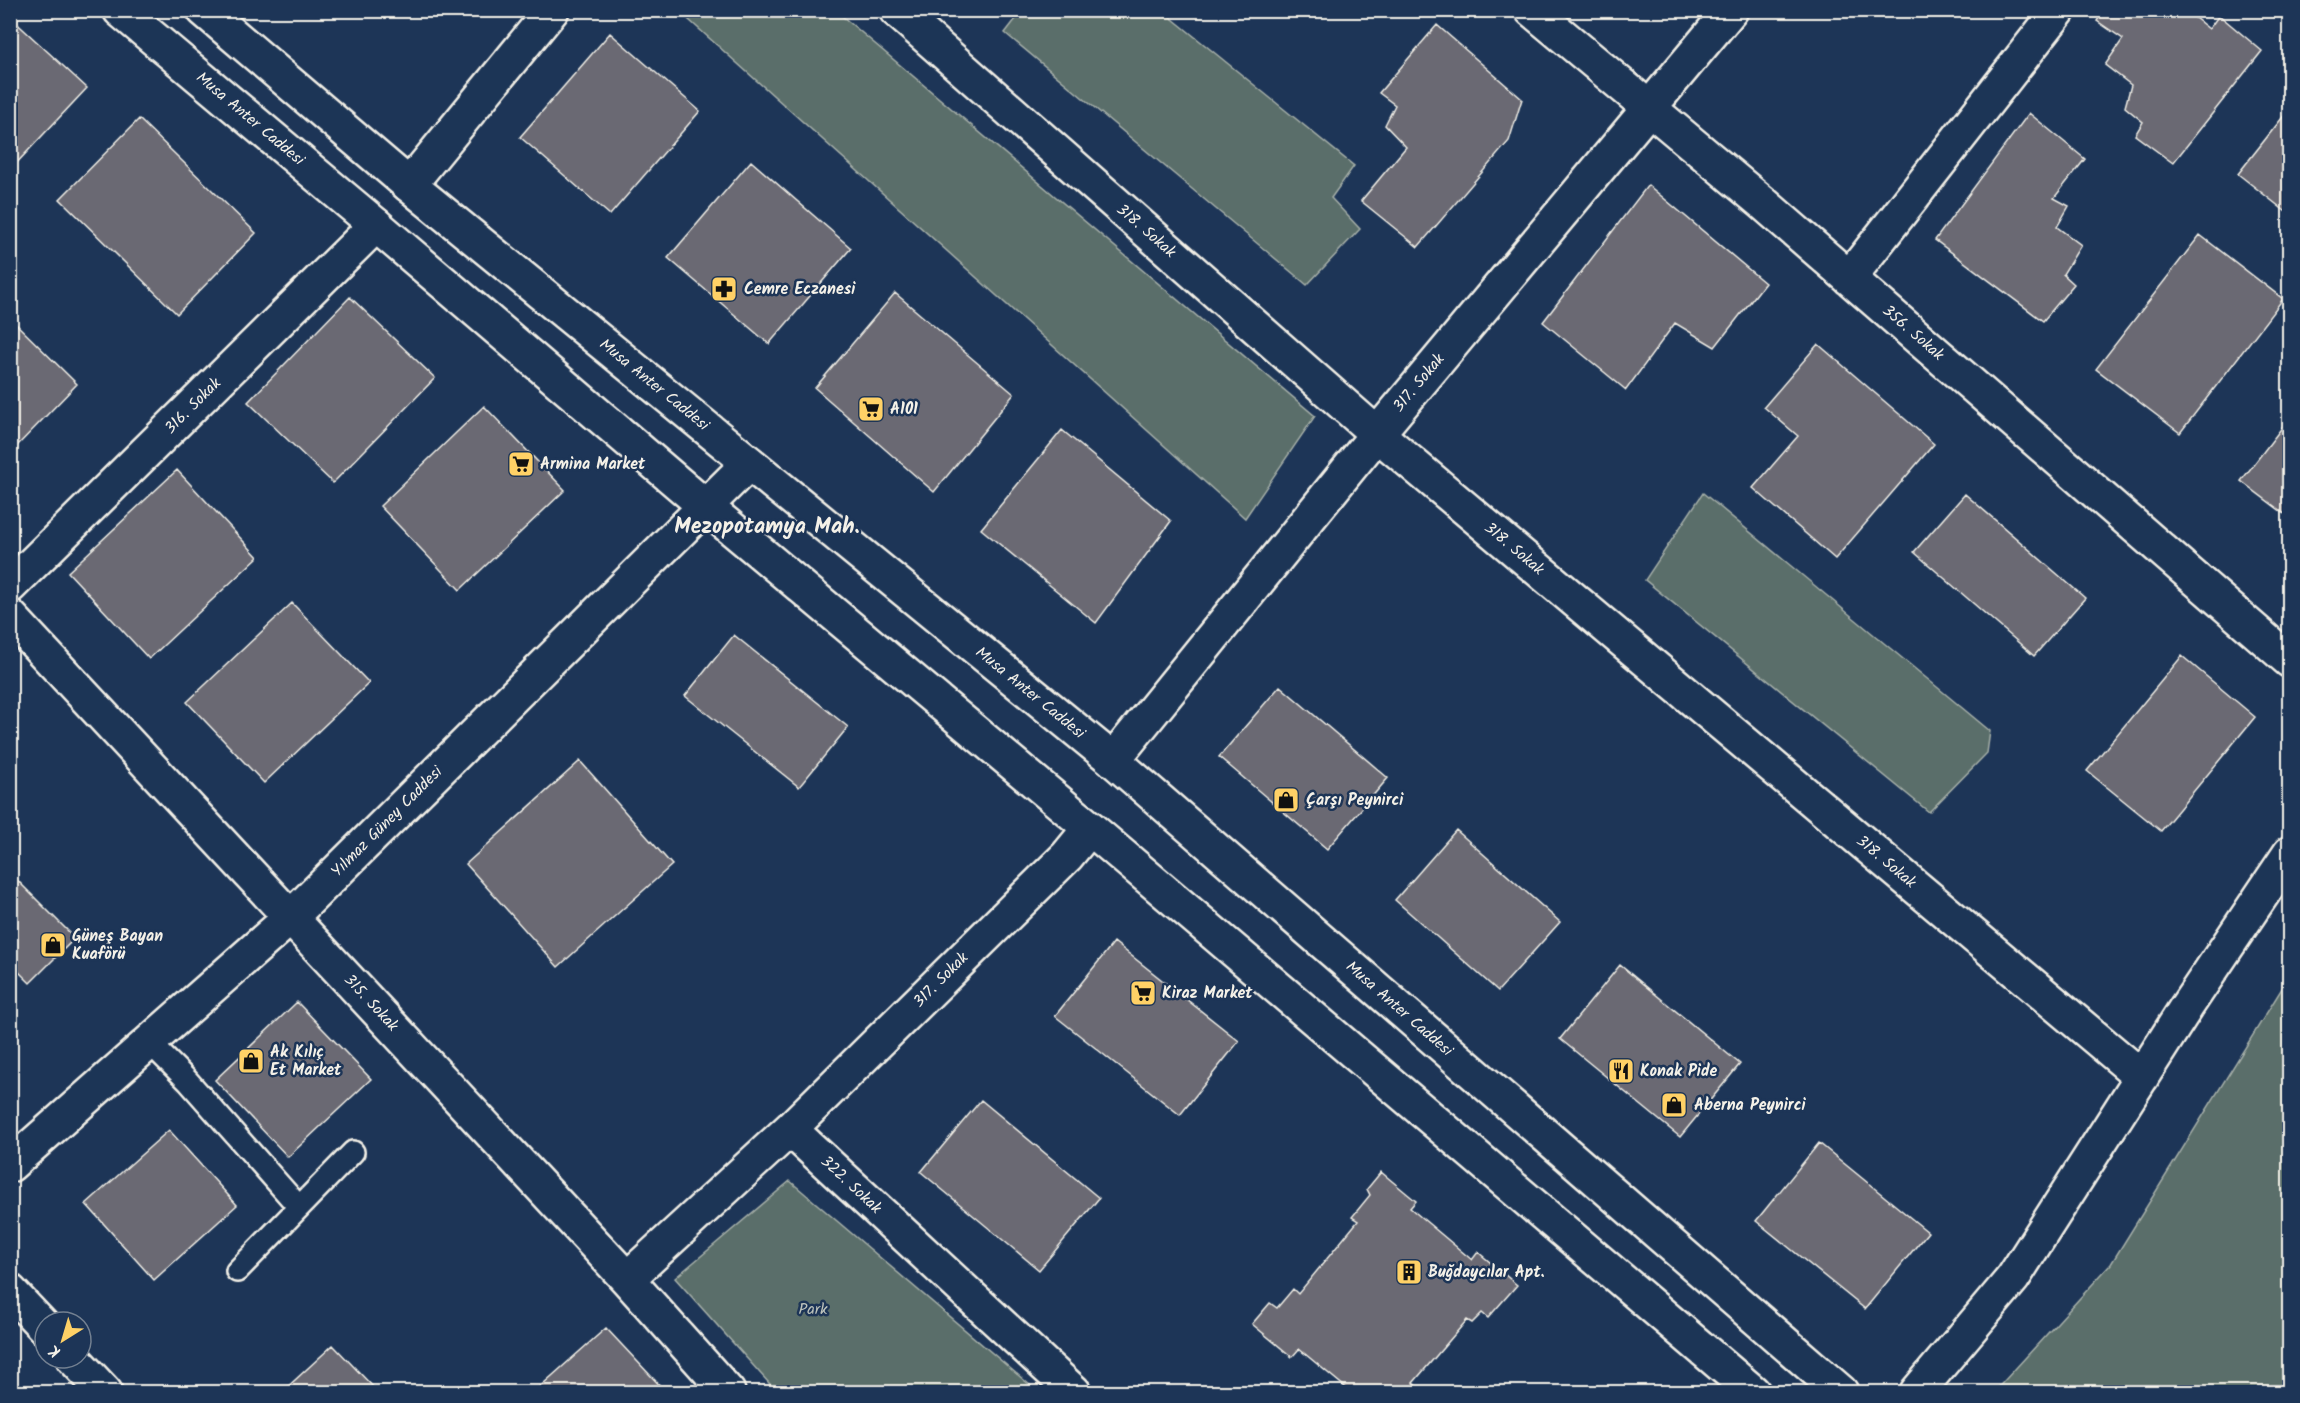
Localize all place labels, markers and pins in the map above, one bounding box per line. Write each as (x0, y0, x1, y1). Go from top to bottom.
pharmacy icon: Cemre Eczanesi (709, 274, 739, 304)
place label: Cemre Eczanesi (744, 277, 856, 302)
supermarket icon: A101 (856, 394, 886, 424)
place label: A101 (890, 397, 918, 422)
supermarket icon: Armina Market (506, 449, 536, 479)
place label: Armina Market (540, 452, 646, 477)
shop icon: Çarşı Peynirci (1271, 785, 1301, 815)
place label: Çarşı Peynirci (1306, 788, 1404, 813)
place label: Güneş Bayan Kuaförü (72, 924, 163, 967)
shop icon: Güneş Bayan Kuaförü (38, 930, 68, 960)
supermarket icon: Kiraz Market (1128, 978, 1158, 1008)
place label: Kiraz Market (1162, 981, 1253, 1006)
place label: Ak Kılıç Et Market (270, 1040, 342, 1083)
shop icon: Ak Kılıç Et Market (236, 1046, 266, 1076)
restaurant icon: Konak Pide (1606, 1056, 1636, 1086)
place label: Konak Pide (1640, 1059, 1718, 1084)
shop icon: Aberna Peynirci (1659, 1090, 1689, 1120)
place label: Aberna Peynirci (1694, 1093, 1806, 1118)
building icon: Buğdaycılar Apt. (1394, 1257, 1424, 1287)
place label: Buğdaycılar Apt. (1428, 1260, 1545, 1285)

